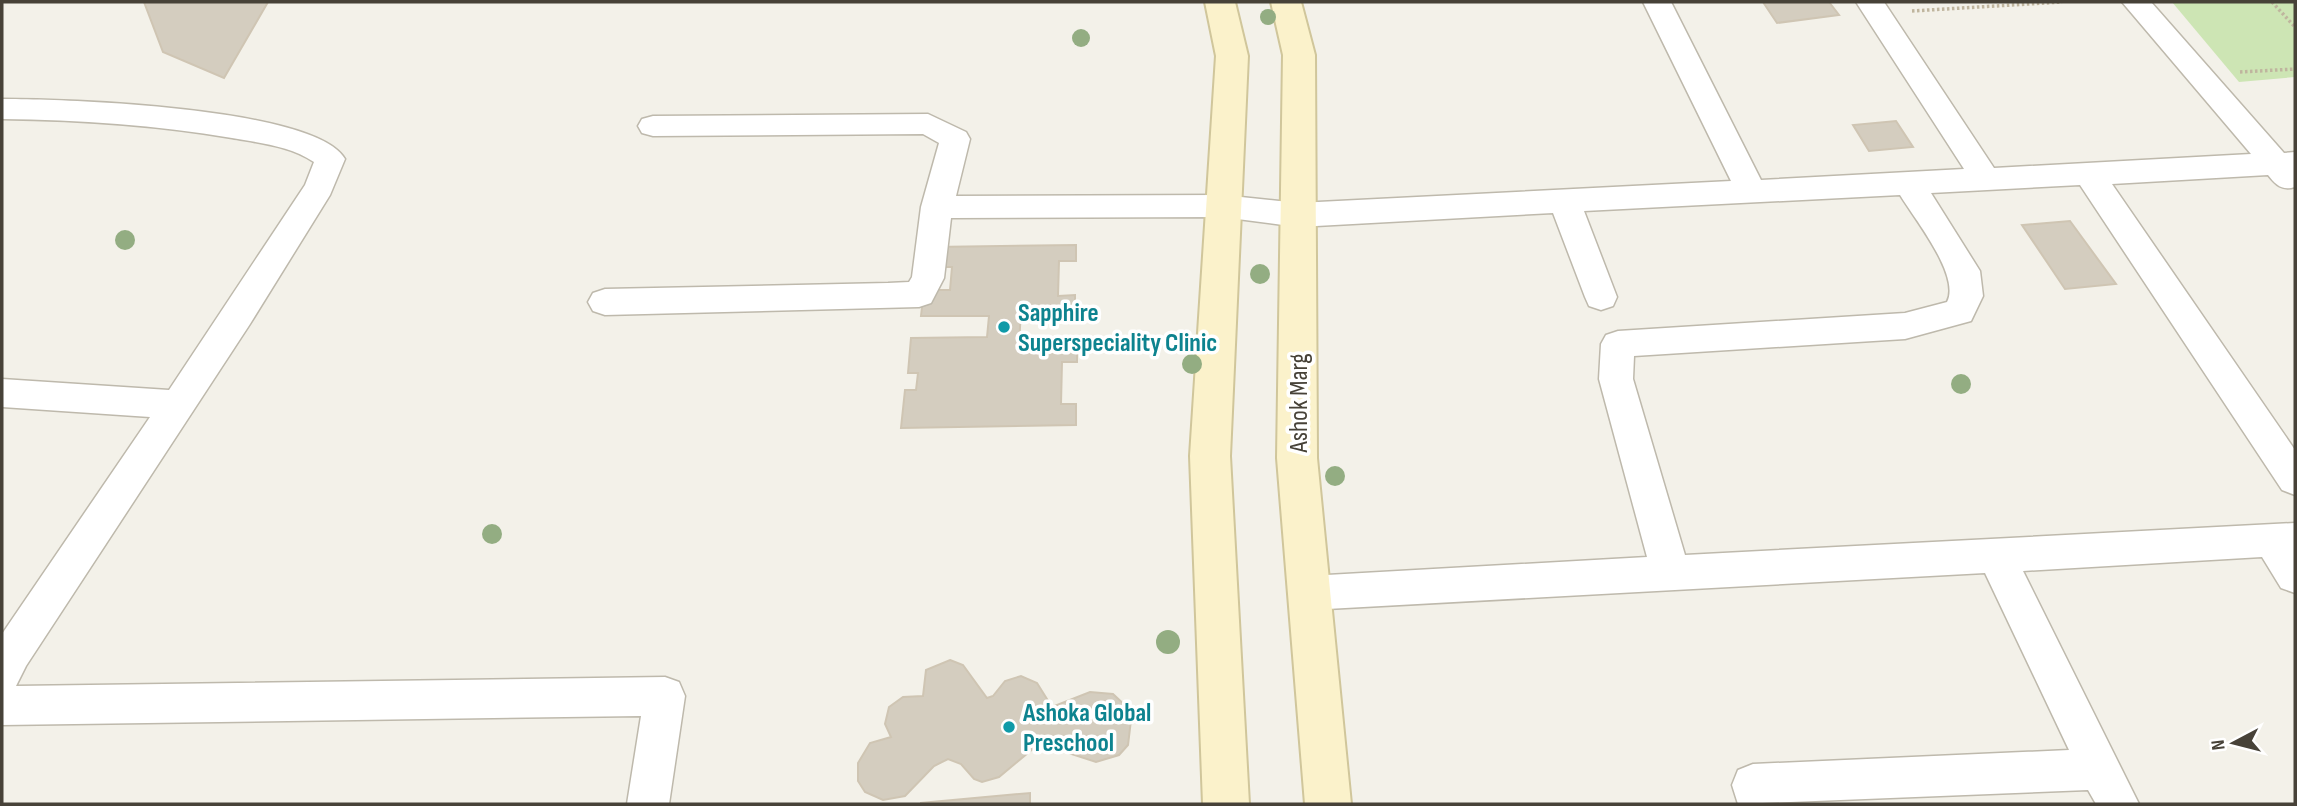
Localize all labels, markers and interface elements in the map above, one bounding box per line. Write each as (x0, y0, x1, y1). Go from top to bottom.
place label: Sapphire Superspeciality Clinic (1018, 298, 1217, 359)
marker: Sapphire Superspeciality Clinic (996, 319, 1012, 335)
street label: Ashok Marg (1284, 353, 1315, 454)
place label: Ashoka Global Preschool (1022, 698, 1151, 759)
north arrow (2199, 708, 2269, 778)
marker: Ashoka Global Preschool (1001, 719, 1017, 735)
text: N (2207, 738, 2231, 751)

